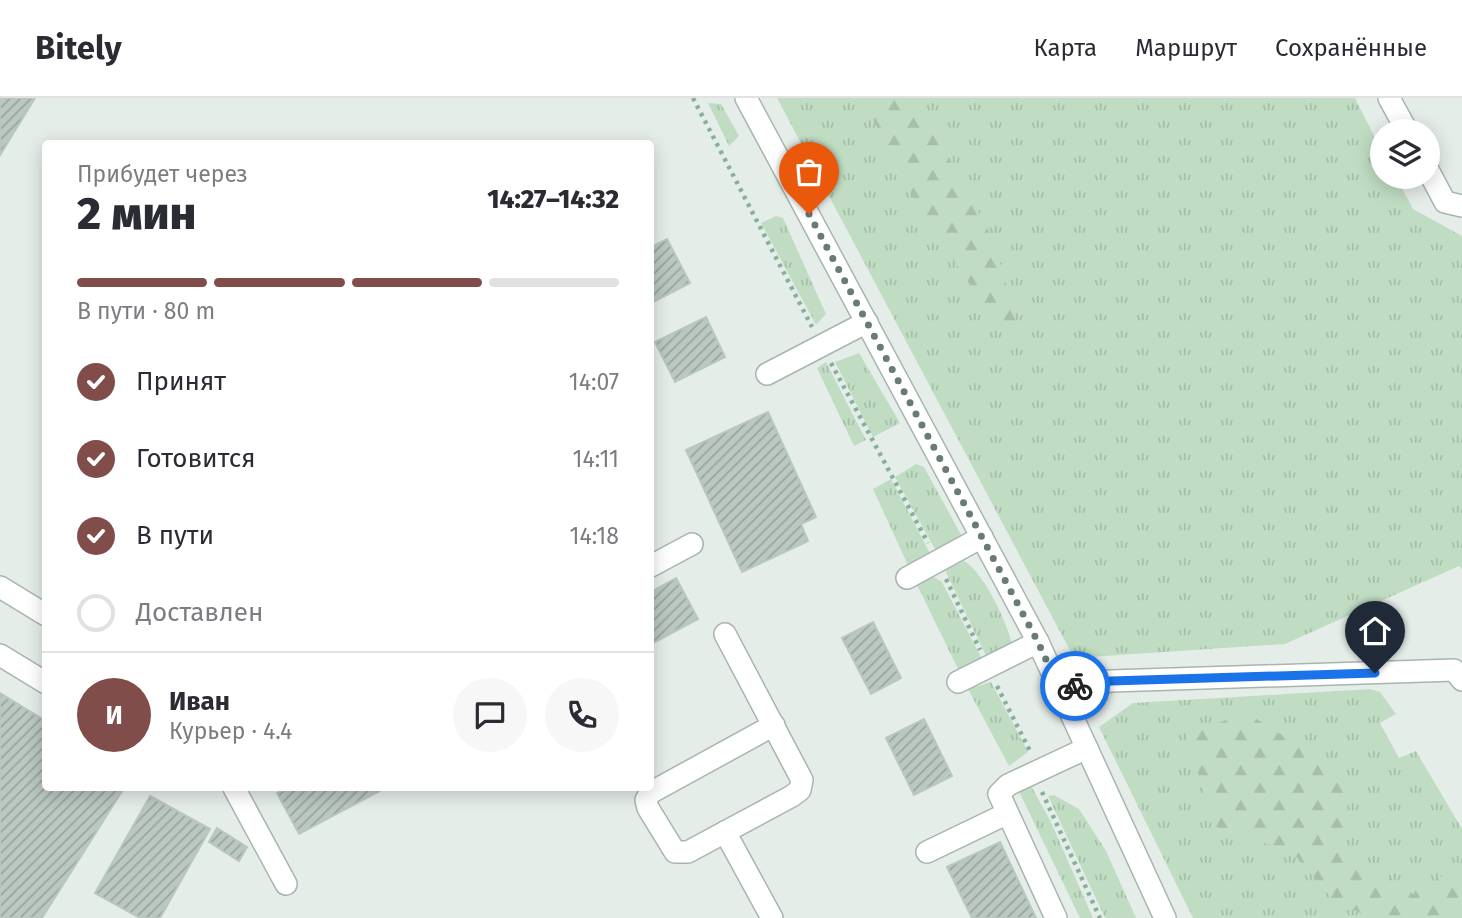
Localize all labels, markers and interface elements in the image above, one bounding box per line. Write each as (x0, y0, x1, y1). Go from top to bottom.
text: Bitely (35, 28, 122, 68)
text: Карта (1034, 34, 1097, 62)
text: Маршрут (1135, 34, 1237, 62)
text: Сохранённые (1275, 34, 1427, 62)
map controls (1370, 119, 1440, 189)
button: layers (1370, 119, 1440, 189)
pin (779, 142, 839, 214)
icon: bag (790, 153, 828, 191)
text: Прибудет через (77, 160, 248, 188)
text: 14:27–14:32 (487, 184, 619, 215)
text: 2 мин (77, 186, 196, 241)
text: В пути · 80 m (77, 297, 215, 325)
icon: check (77, 363, 115, 401)
text: Принят (136, 366, 226, 397)
text: 14:07 (569, 368, 619, 396)
icon: check (77, 440, 115, 478)
text: Готовится (136, 443, 256, 474)
text: 14:11 (573, 445, 619, 473)
icon: check (77, 517, 115, 555)
text: В пути (136, 520, 214, 551)
text: 14:18 (570, 522, 619, 550)
text: Доставлен (136, 597, 263, 628)
pin (1345, 601, 1405, 673)
icon: home (1356, 612, 1394, 650)
courier (1040, 651, 1110, 721)
icon: bike (1056, 667, 1094, 705)
button: chat (453, 678, 527, 752)
button: phone (545, 678, 619, 752)
text: Иван (169, 686, 230, 717)
text: И (105, 700, 123, 731)
text: Курьер · 4.4 (169, 717, 292, 745)

